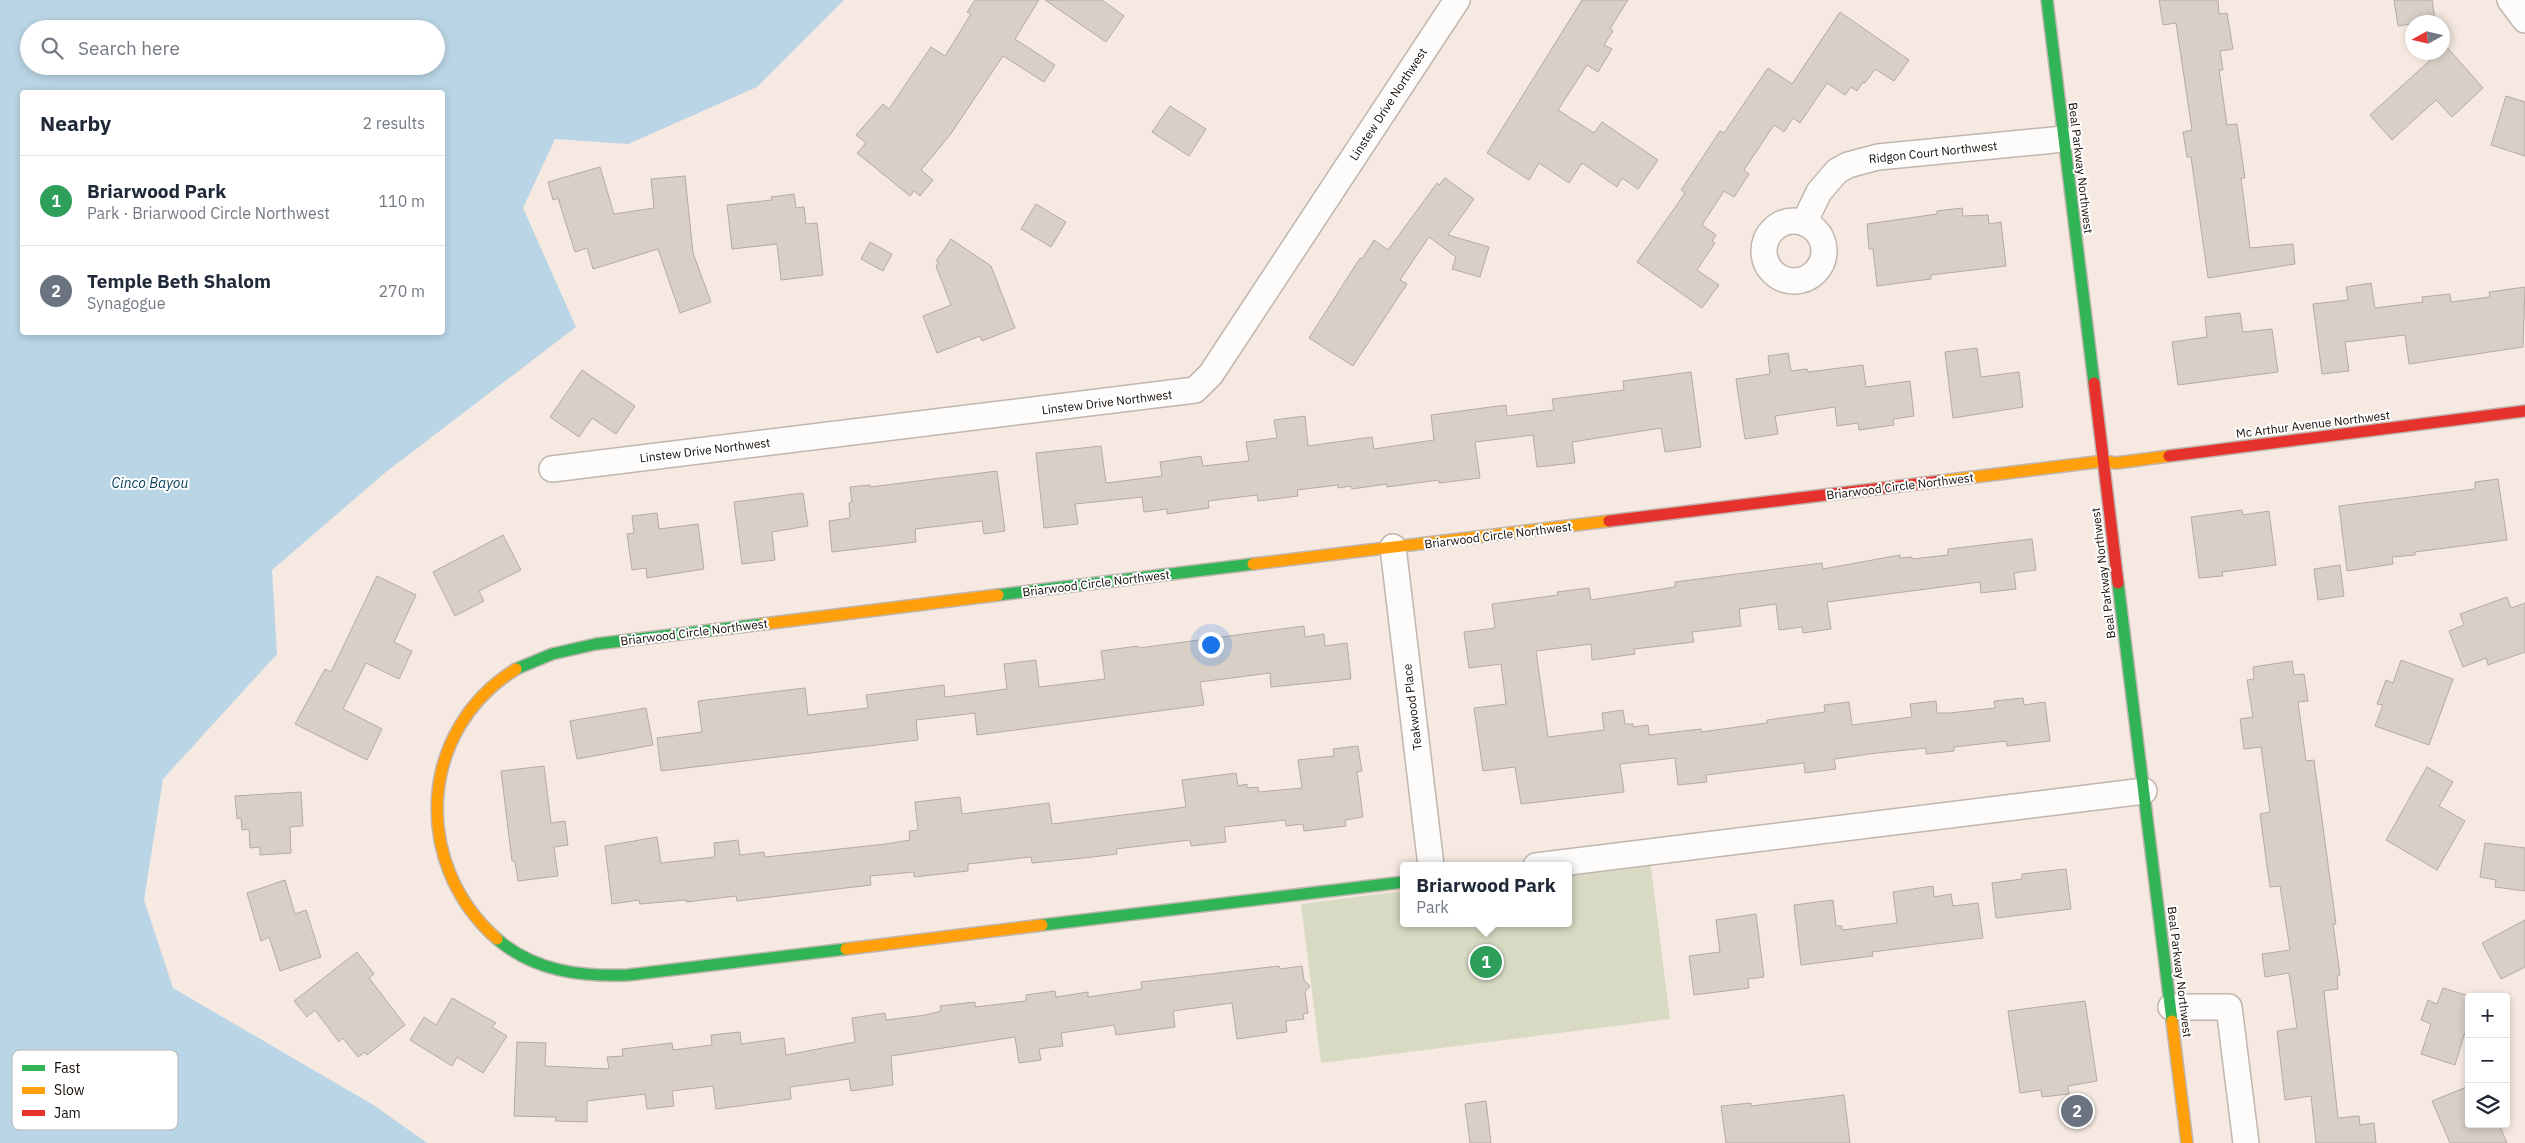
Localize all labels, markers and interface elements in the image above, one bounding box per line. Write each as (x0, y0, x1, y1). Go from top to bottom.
north arrow (2405, 15, 2450, 60)
search box (20, 20, 445, 75)
icon: search (38, 34, 66, 62)
text: Search here (78, 36, 180, 60)
street label: Linstew Drive Northwest (1346, 45, 1430, 163)
street label: Beal Parkway Northwest (2066, 102, 2096, 234)
text: Nearby (40, 109, 111, 137)
text: 2 results (362, 113, 425, 133)
street label: Ridgon Court Northwest (1868, 138, 1998, 166)
text: Briarwood Park (87, 179, 226, 203)
text: 1 (51, 191, 61, 211)
text: 110 m (378, 191, 425, 211)
text: Park · Briarwood Circle Northwest (87, 203, 330, 223)
text: Temple Beth Shalom (87, 269, 271, 293)
text: 2 (51, 281, 61, 301)
text: 270 m (378, 281, 425, 301)
text: Synagogue (87, 293, 165, 313)
street label: Linstew Drive Northwest (1041, 387, 1173, 417)
street label: Mc Arthur Avenue Northwest (2235, 407, 2391, 441)
street label: Linstew Drive Northwest (639, 435, 771, 465)
street label: Briarwood Circle Northwest (1825, 470, 1975, 502)
water label: Cinco Bayou (112, 474, 189, 492)
street label: Beal Parkway Northwest (2088, 507, 2118, 639)
street label: Briarwood Circle Northwest (1423, 519, 1573, 551)
street label: Briarwood Circle Northwest (1021, 567, 1171, 599)
street label: Briarwood Circle Northwest (619, 616, 769, 648)
your location (1198, 632, 1224, 658)
street label: Teakwood Place (1399, 662, 1425, 751)
popup (1400, 862, 1572, 927)
text: Briarwood Park (1416, 873, 1556, 897)
text: Park (1416, 897, 1449, 917)
street label: Beal Parkway Northwest (2165, 906, 2195, 1038)
pin: 1 (1470, 943, 1502, 981)
map controls (2465, 993, 2510, 1128)
button: + (2465, 993, 2510, 1038)
button: − (2465, 1038, 2510, 1083)
legend (12, 1050, 178, 1130)
text: Fast (54, 1059, 80, 1077)
text: Slow (54, 1081, 85, 1099)
button: layers (2465, 1083, 2510, 1128)
pin: 2 (2061, 1092, 2093, 1130)
text: Jam (54, 1104, 81, 1122)

